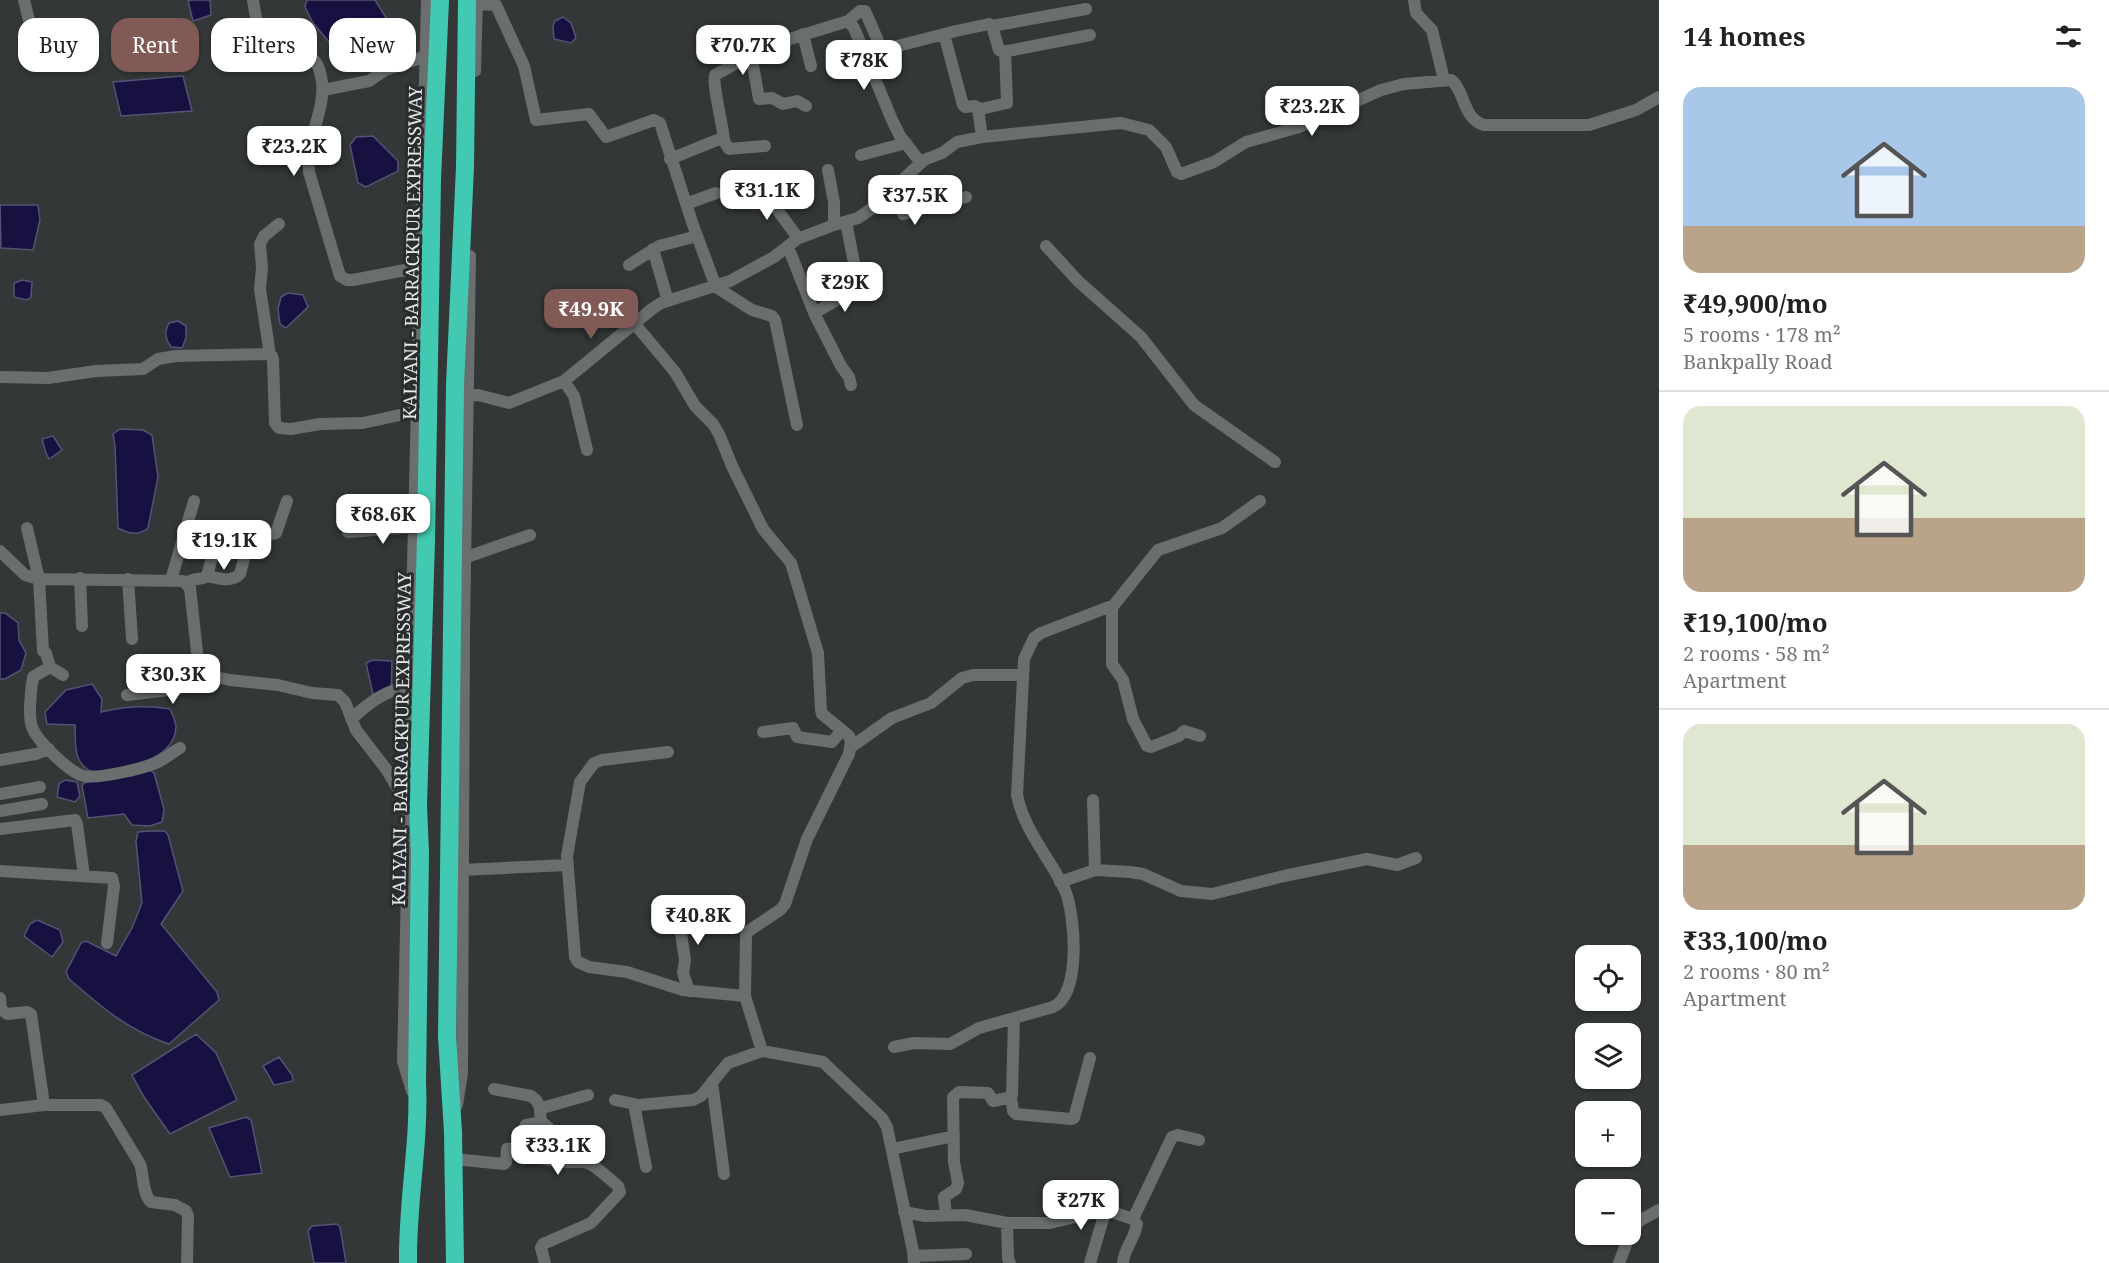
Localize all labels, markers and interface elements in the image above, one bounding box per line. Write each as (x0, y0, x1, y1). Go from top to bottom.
chip: Buy (18, 18, 99, 72)
chip: Rent (111, 18, 199, 72)
chip: Filters (211, 18, 317, 72)
chip: New (329, 18, 416, 72)
text: 14 homes (1683, 18, 1805, 54)
icon: filters (2052, 20, 2085, 53)
pin: ₹70.7K (694, 25, 792, 76)
text: ₹70.7K (710, 31, 776, 58)
pin: ₹78K (828, 40, 900, 91)
text: ₹78K (840, 46, 888, 73)
street label: KALYANI - BARRACKPUR EXPRESSWAY (397, 85, 427, 420)
pin: ₹23.2K (1263, 86, 1361, 137)
text: ₹23.2K (1279, 92, 1345, 119)
pin: ₹23.2K (245, 126, 343, 177)
icon: home (1830, 126, 1938, 234)
text: ₹23.2K (261, 132, 327, 159)
pin: ₹31.1K (718, 170, 816, 221)
pin: ₹37.5K (866, 175, 964, 226)
text: ₹31.1K (734, 176, 800, 203)
text: ₹37.5K (882, 181, 948, 208)
pin: ₹29K (809, 262, 881, 313)
text: ₹29K (821, 268, 869, 295)
text: ₹49,900/mo (1683, 285, 1828, 321)
pin: ₹49.9K (542, 289, 640, 340)
text: ₹49.9K (558, 295, 624, 322)
text: 5 rooms · 178 m² (1683, 321, 1841, 348)
text: Bankpally Road (1683, 348, 1833, 375)
icon: home (1830, 445, 1938, 553)
pin: ₹68.6K (334, 494, 432, 545)
text: ₹68.6K (350, 500, 416, 527)
pin: ₹19.1K (175, 520, 273, 571)
text: ₹19.1K (191, 526, 257, 553)
street label: KALYANI - BARRACKPUR EXPRESSWAY (386, 571, 416, 906)
text: ₹19,100/mo (1683, 604, 1828, 640)
text: 2 rooms · 58 m² (1683, 640, 1830, 667)
pin: ₹30.3K (124, 654, 222, 705)
text: ₹30.3K (140, 660, 206, 687)
text: Apartment (1683, 667, 1787, 694)
icon: home (1830, 763, 1938, 871)
pin: ₹40.8K (649, 895, 747, 946)
text: ₹40.8K (665, 901, 731, 928)
text: ₹33,100/mo (1683, 922, 1828, 958)
map controls (1575, 945, 1641, 1245)
button: locate (1575, 945, 1641, 1011)
text: 2 rooms · 80 m² (1683, 958, 1830, 985)
text: Apartment (1683, 985, 1787, 1012)
button: layers (1575, 1023, 1641, 1089)
button: + (1575, 1101, 1641, 1167)
pin: ₹33.1K (509, 1125, 607, 1176)
text: ₹33.1K (525, 1131, 591, 1158)
button: − (1575, 1179, 1641, 1245)
pin: ₹27K (1045, 1180, 1117, 1231)
text: ₹27K (1057, 1186, 1105, 1213)

